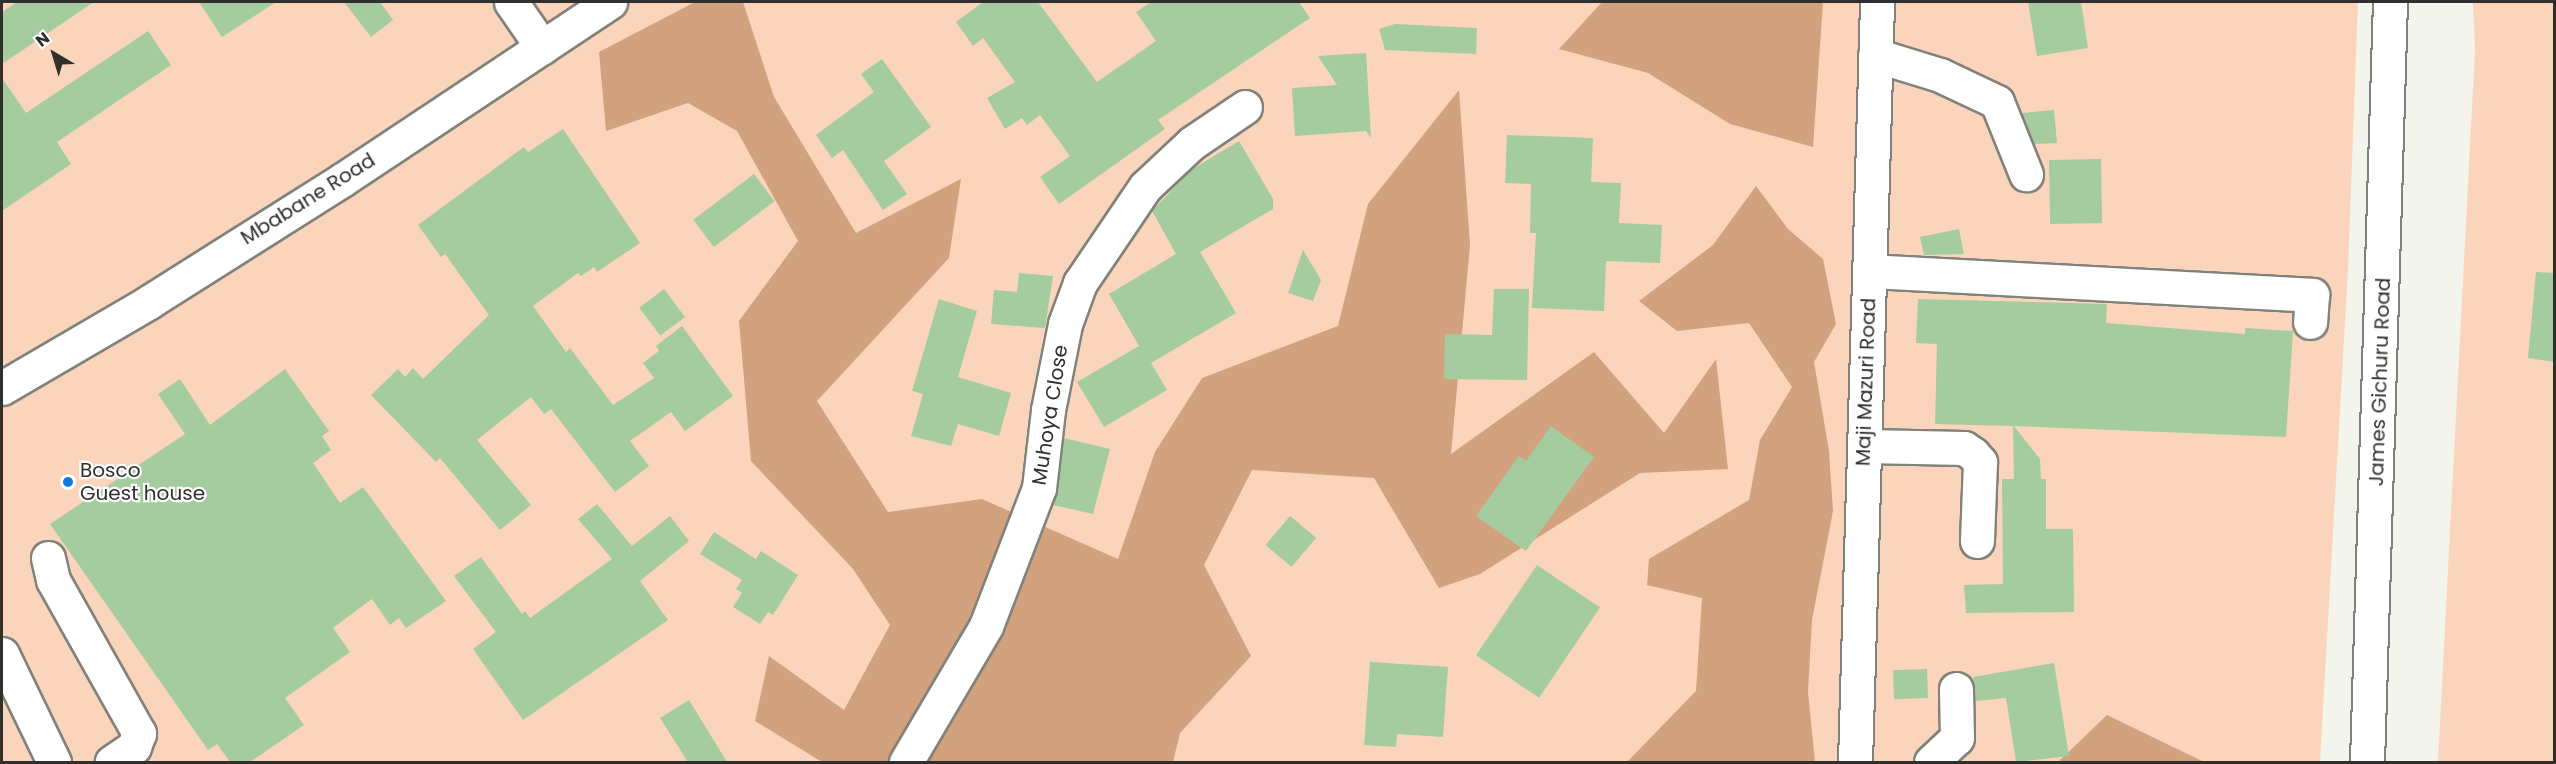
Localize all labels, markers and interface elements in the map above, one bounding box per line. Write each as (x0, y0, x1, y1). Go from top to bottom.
north arrow (24, 24, 84, 84)
text: N (31, 27, 54, 52)
street label: Mbabane Road (236, 148, 380, 250)
street label: James Gichuru Road (2364, 277, 2396, 487)
street label: Maji Mazuri Road (1851, 297, 1881, 467)
street label: Muhoya Close (1027, 343, 1073, 487)
place label: Bosco Guest house (80, 458, 205, 505)
marker: Bosco Guest house (61, 475, 75, 489)

